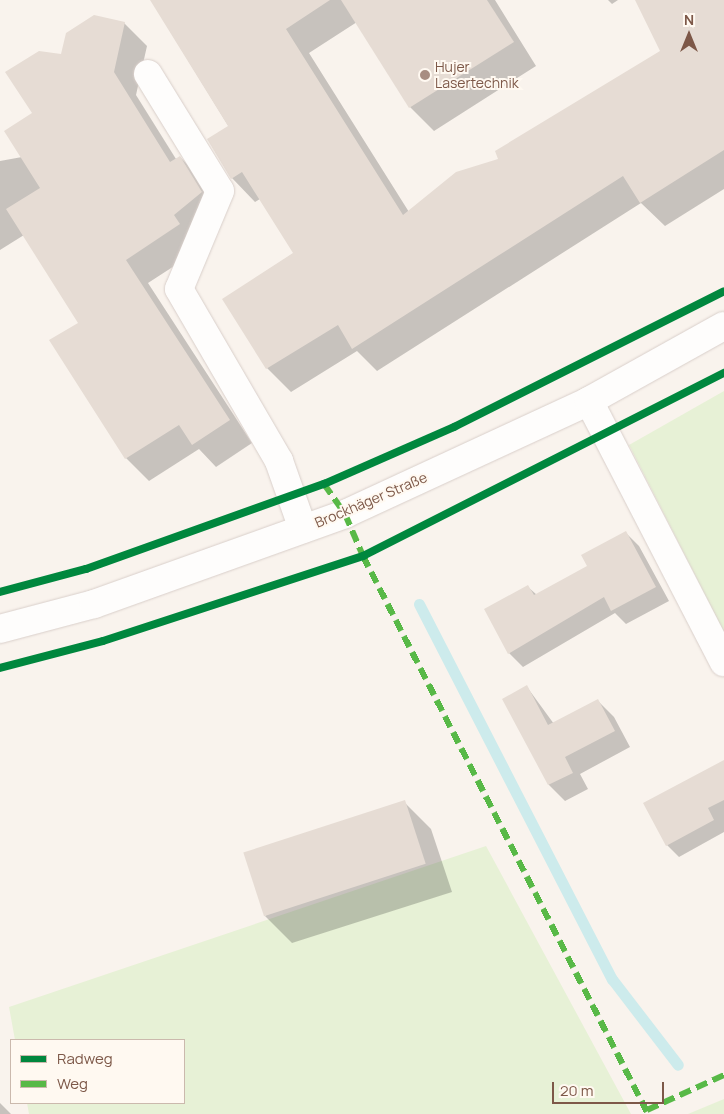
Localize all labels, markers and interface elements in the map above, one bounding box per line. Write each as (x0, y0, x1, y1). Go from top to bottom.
north arrow (664, 10, 714, 60)
text: N (684, 10, 694, 29)
place label: Hujer Lasertechnik (435, 59, 519, 92)
marker: Hujer Lasertechnik (419, 69, 431, 81)
street label: Brockhäger Straße (312, 469, 430, 531)
legend (10, 1039, 185, 1104)
text: Radweg (57, 1048, 113, 1069)
scale bar (554, 1072, 666, 1104)
text: Weg (57, 1073, 88, 1094)
text: 20 m (560, 1080, 593, 1101)

